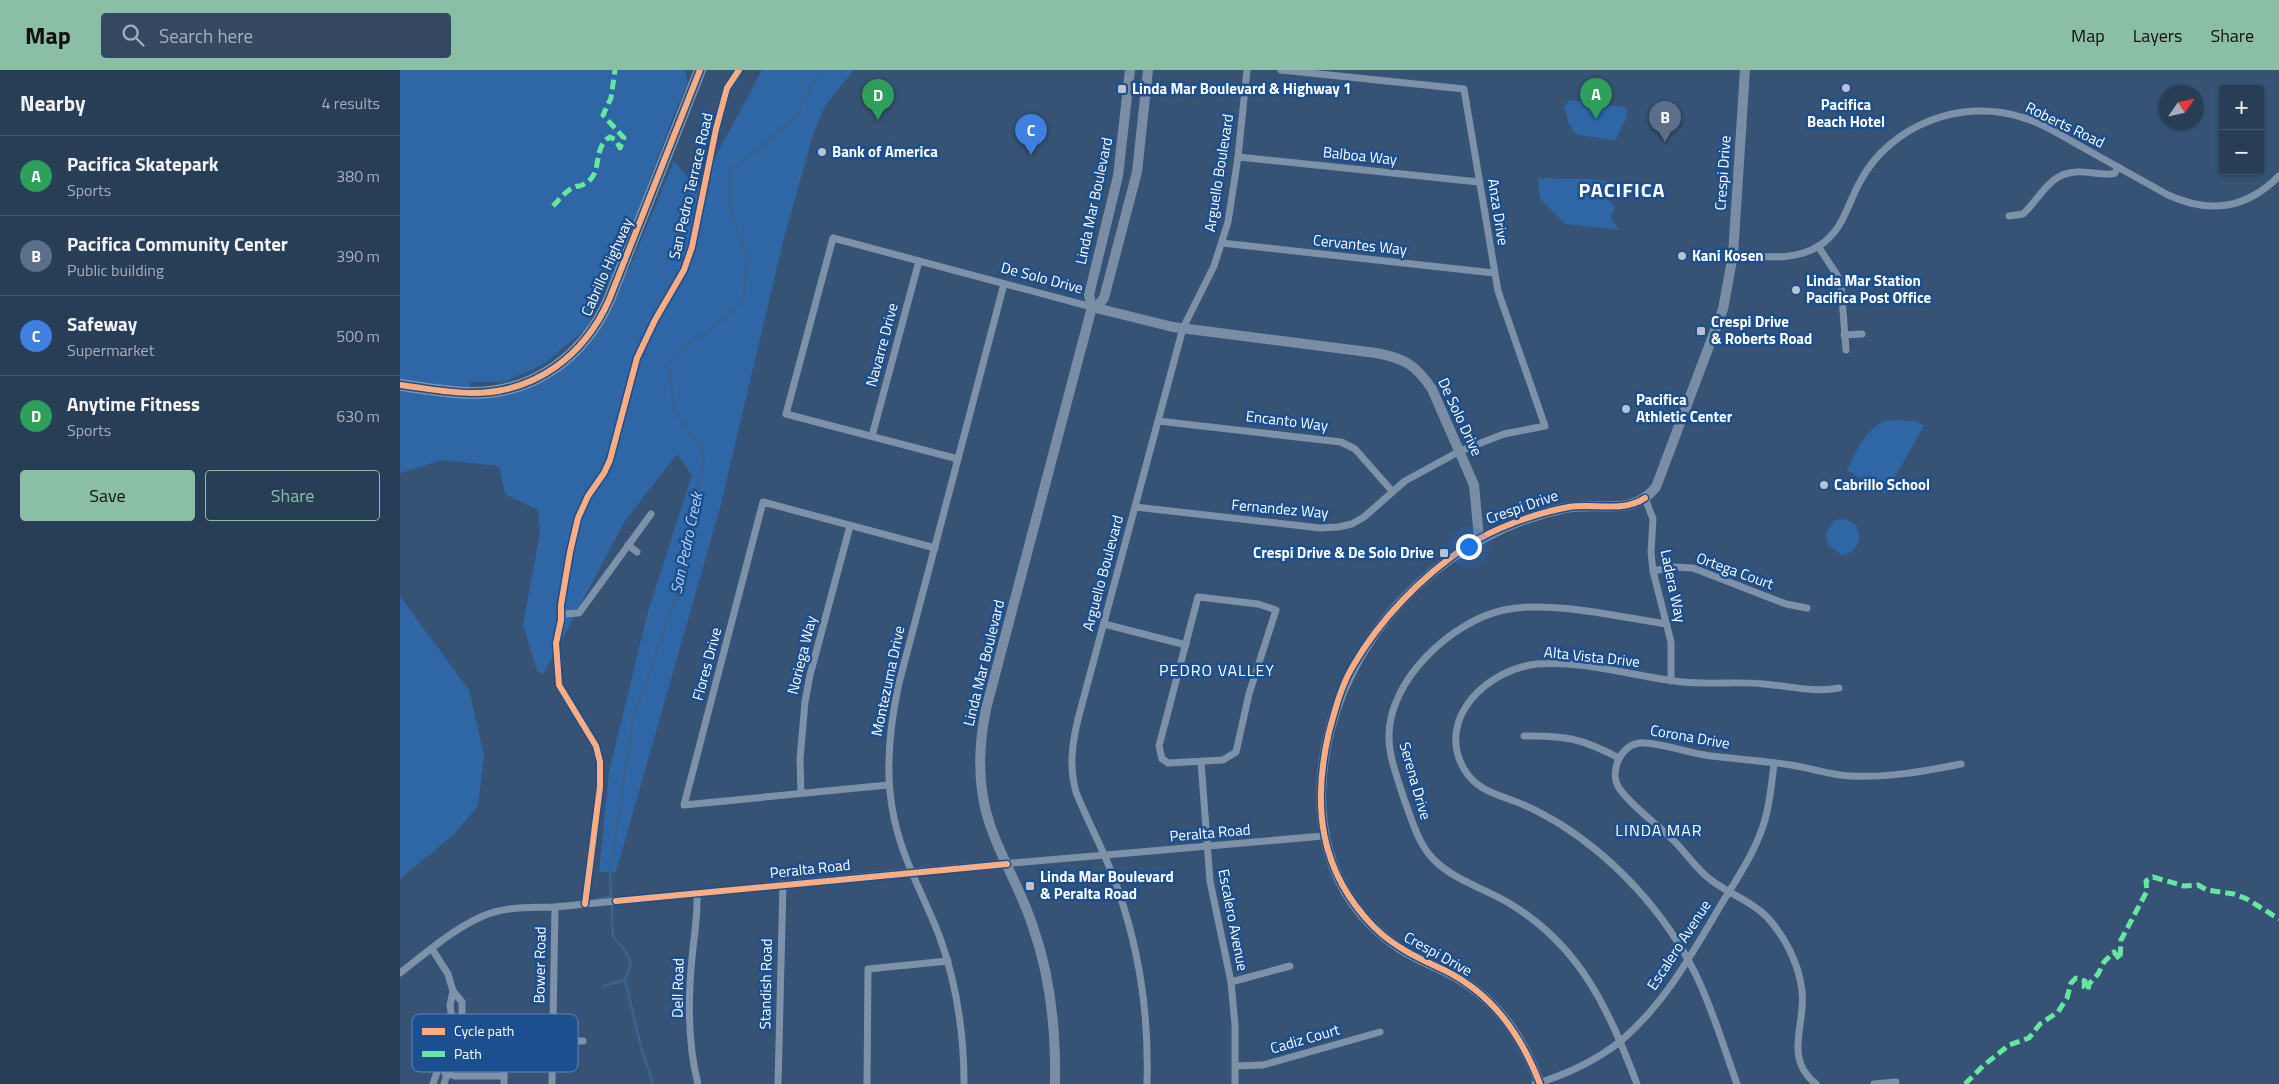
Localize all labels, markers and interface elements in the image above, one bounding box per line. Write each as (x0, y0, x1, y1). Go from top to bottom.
search box (101, 13, 451, 58)
text: Map (25, 17, 71, 53)
icon: search (119, 21, 147, 49)
text: Search here (159, 21, 253, 50)
text: Map (2071, 22, 2105, 49)
text: Layers (2133, 22, 2182, 49)
text: Share (2210, 22, 2254, 49)
place label: Linda Mar Boulevard & Highway 1 (1132, 77, 1351, 100)
pin: A (1580, 78, 1612, 119)
pin: D (862, 79, 894, 120)
marker: Pacifica Beach Hotel (1840, 82, 1852, 94)
marker: Linda Mar Boulevard & Highway 1 (1116, 83, 1128, 95)
north arrow (2159, 85, 2204, 130)
map controls (2219, 85, 2264, 175)
button: + (2219, 85, 2264, 130)
text: Nearby (20, 87, 85, 119)
text: 4 results (321, 91, 380, 115)
place label: Pacifica Beach Hotel (1807, 93, 1885, 133)
street label: Roberts Road (2022, 95, 2109, 154)
pin: B (1649, 101, 1681, 142)
street label: San Pedro Terrace Road (663, 111, 719, 261)
street label: Arguello Boulevard (1198, 112, 1239, 233)
pin: C (1015, 114, 1047, 155)
button: − (2219, 130, 2264, 175)
street label: Linda Mar Boulevard (1069, 135, 1118, 267)
street label: Crespi Drive (1708, 135, 1737, 211)
place label: Bank of America (832, 140, 938, 163)
street label: Balboa Way (1322, 140, 1398, 171)
marker: Bank of America (816, 146, 828, 158)
text: Pacifica Skatepark (67, 149, 219, 178)
text: A (31, 164, 41, 188)
text: 380 m (336, 164, 380, 188)
district label: PACIFICA (1578, 174, 1666, 205)
street label: Anza Drive (1482, 177, 1515, 247)
text: Sports (67, 178, 111, 202)
street label: Cabrillo Highway (575, 214, 638, 320)
street label: Cervantes Way (1312, 228, 1408, 261)
text: Pacifica Community Center (67, 229, 288, 258)
text: B (31, 244, 41, 268)
text: 390 m (336, 244, 380, 268)
place label: Kani Kosen (1692, 244, 1764, 267)
marker: Kani Kosen (1676, 250, 1688, 262)
street label: De Solo Drive (999, 256, 1086, 300)
text: Public building (67, 258, 164, 282)
place label: Linda Mar Station Pacifica Post Office (1806, 269, 1932, 309)
marker: Linda Mar Station Pacifica Post Office (1790, 284, 1802, 296)
street label: Navarre Drive (859, 300, 904, 389)
text: Safeway (67, 309, 137, 338)
place label: Crespi Drive & Roberts Road (1711, 310, 1812, 350)
text: C (32, 324, 40, 348)
text: 500 m (336, 324, 380, 348)
marker: Crespi Drive & Roberts Road (1695, 325, 1707, 337)
text: Supermarket (67, 338, 154, 362)
street label: De Solo Drive (1432, 374, 1489, 460)
place label: Pacifica Athletic Center (1636, 388, 1733, 428)
text: Anytime Fitness (67, 389, 200, 418)
marker: Pacifica Athletic Center (1620, 403, 1632, 415)
text: D (31, 404, 41, 428)
text: 630 m (336, 404, 380, 428)
street label: Encanto Way (1245, 404, 1329, 437)
text: Sports (67, 418, 111, 442)
button: Save (20, 470, 195, 521)
button: Share (205, 470, 380, 521)
place label: Cabrillo School (1834, 473, 1930, 496)
marker: Cabrillo School (1818, 479, 1830, 491)
street label: Crespi Drive (1483, 483, 1561, 530)
water label: San Pedro Creek (664, 488, 709, 596)
street label: Fernandez Way (1231, 493, 1330, 524)
street label: Arguello Boulevard (1076, 512, 1129, 633)
your location (1456, 534, 1482, 560)
place label: Crespi Drive & De Solo Drive (1253, 541, 1434, 564)
street label: Ortega Court (1693, 546, 1778, 595)
marker: Crespi Drive & De Solo Drive (1438, 547, 1450, 559)
street label: Ladera Way (1655, 547, 1692, 624)
street label: Linda Mar Boulevard (957, 597, 1010, 728)
street label: Noriega Way (781, 613, 822, 697)
street label: Montezuma Drive (865, 624, 910, 738)
street label: Flores Drive (686, 625, 727, 703)
street label: Alta Vista Drive (1543, 640, 1641, 673)
district label: PEDRO VALLEY (1159, 658, 1275, 682)
street label: Corona Drive (1648, 718, 1732, 755)
street label: Serena Drive (1393, 739, 1438, 822)
street label: Peralta Road (1169, 818, 1251, 847)
district label: LINDA MAR (1615, 818, 1703, 842)
street label: Peralta Road (768, 853, 851, 884)
place label: Linda Mar Boulevard & Peralta Road (1040, 865, 1174, 905)
street label: Escalero Avenue (1212, 867, 1255, 973)
marker: Linda Mar Boulevard & Peralta Road (1024, 880, 1036, 892)
street label: Escalero Avenue (1641, 895, 1716, 994)
street label: Crespi Drive (1400, 925, 1477, 982)
street label: Bower Road (527, 926, 552, 1004)
street label: Standish Road (753, 938, 778, 1030)
street label: Dell Road (665, 958, 690, 1018)
legend (412, 1014, 578, 1072)
street label: Cadiz Court (1267, 1017, 1343, 1059)
text: Cycle path (454, 1020, 514, 1041)
text: Path (454, 1043, 482, 1064)

